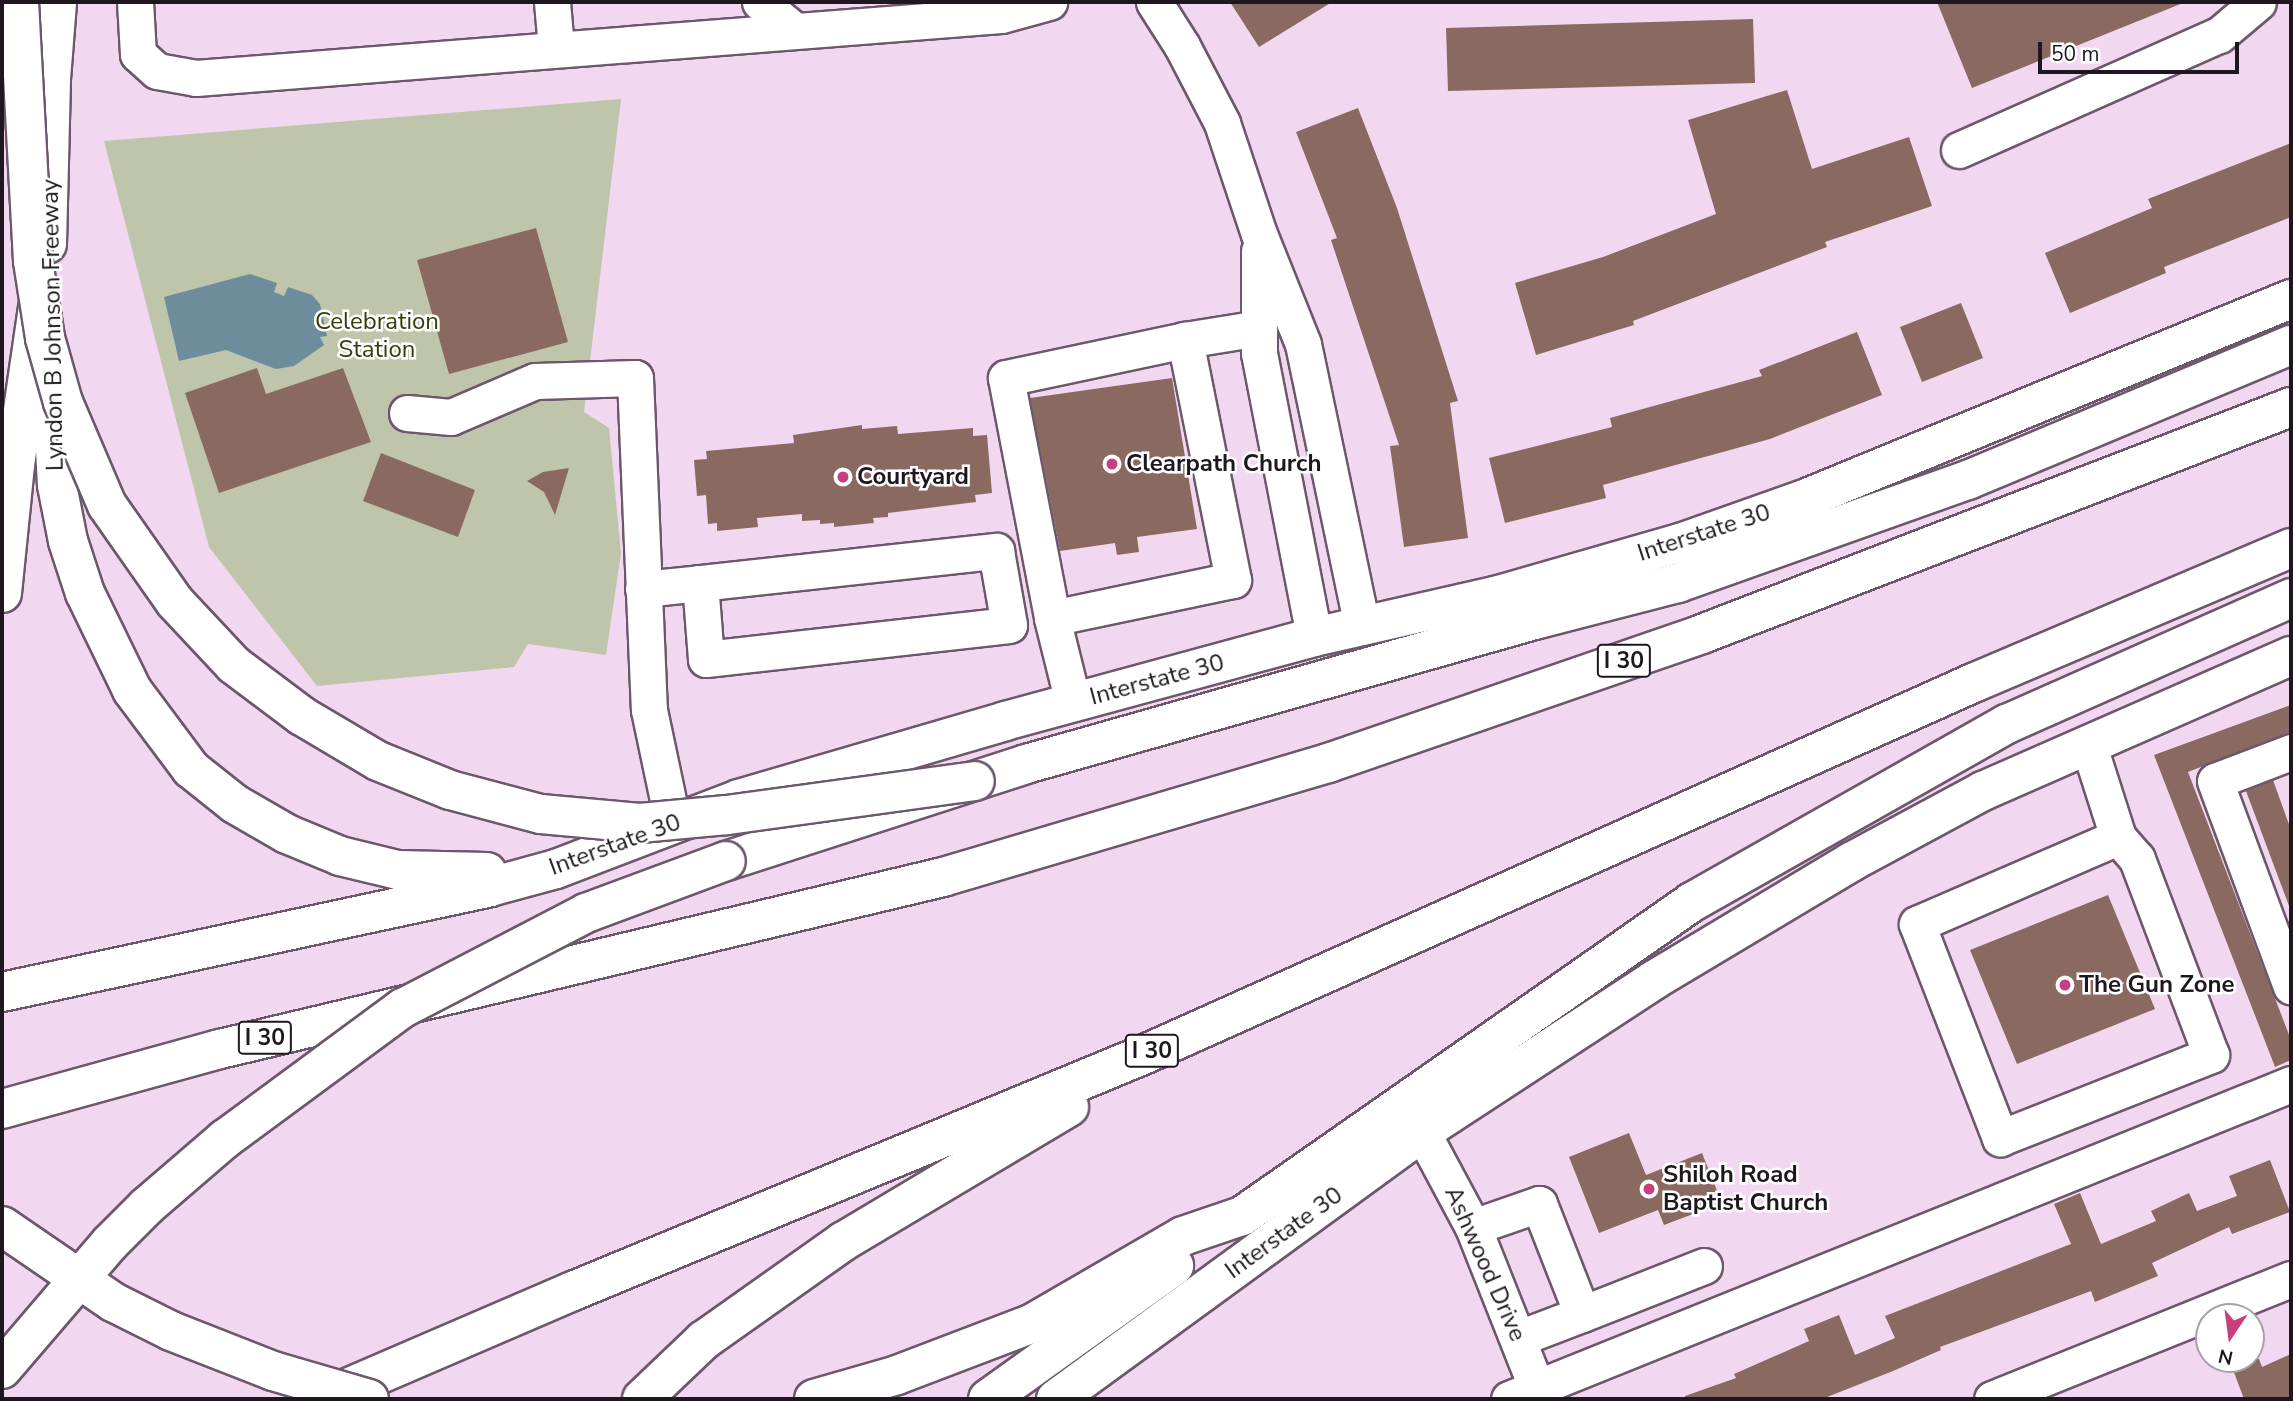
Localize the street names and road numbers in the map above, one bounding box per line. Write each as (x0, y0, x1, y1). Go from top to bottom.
street label: Lyndon B Johnson Freeway (36, 179, 70, 471)
street label: Interstate 30 (1634, 498, 1774, 568)
road number: I 30 (1596, 642, 1652, 680)
street label: Interstate 30 (1087, 648, 1227, 712)
street label: Interstate 30 (545, 808, 685, 882)
road number: I 30 (237, 1018, 293, 1058)
road number: I 30 (1124, 1032, 1180, 1070)
street label: Interstate 30 (1220, 1181, 1348, 1285)
street label: Ashwood Drive (1438, 1182, 1532, 1346)

